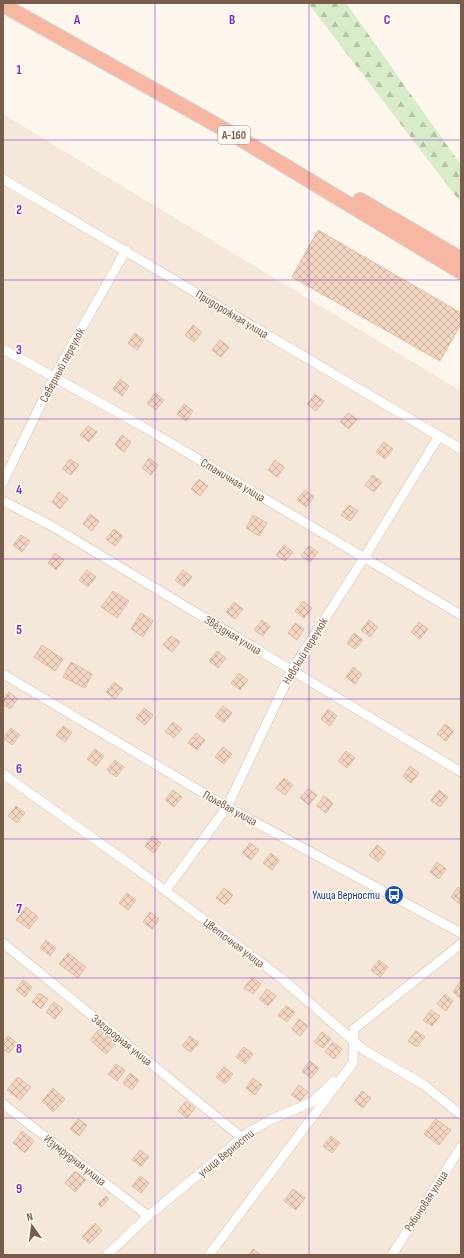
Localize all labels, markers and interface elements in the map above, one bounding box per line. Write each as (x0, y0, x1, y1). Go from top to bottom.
text: A (73, 12, 81, 28)
text: B (229, 12, 235, 28)
text: C (384, 12, 391, 28)
text: 1 (16, 62, 22, 78)
road number: А-160 (218, 126, 250, 144)
text: 2 (16, 202, 22, 218)
street label: Придорожная улица (193, 287, 271, 342)
street label: Северный переулок (37, 325, 89, 405)
text: 3 (16, 342, 22, 358)
street label: Станичная улица (198, 455, 268, 506)
text: 4 (16, 482, 22, 498)
street label: Звёздная улица (201, 613, 264, 659)
street label: Невский переулок (280, 615, 331, 687)
text: 5 (16, 622, 22, 638)
text: 6 (16, 761, 22, 777)
street label: Полевая улица (200, 787, 260, 830)
bus stop icon: Улица Верности (383, 884, 405, 906)
place label: Улица Верности (312, 888, 380, 903)
text: 7 (16, 901, 22, 917)
street label: Цветочная улица (200, 915, 268, 972)
street label: Загородная улица (88, 1011, 155, 1070)
text: 8 (16, 1041, 22, 1057)
street label: улица Верности (195, 1126, 257, 1181)
street label: Изумрудная улица (41, 1131, 109, 1190)
street label: Рябиновая улица (401, 1168, 452, 1234)
text: 9 (16, 1181, 22, 1197)
north arrow (12, 1206, 52, 1246)
text: N (25, 1210, 34, 1224)

